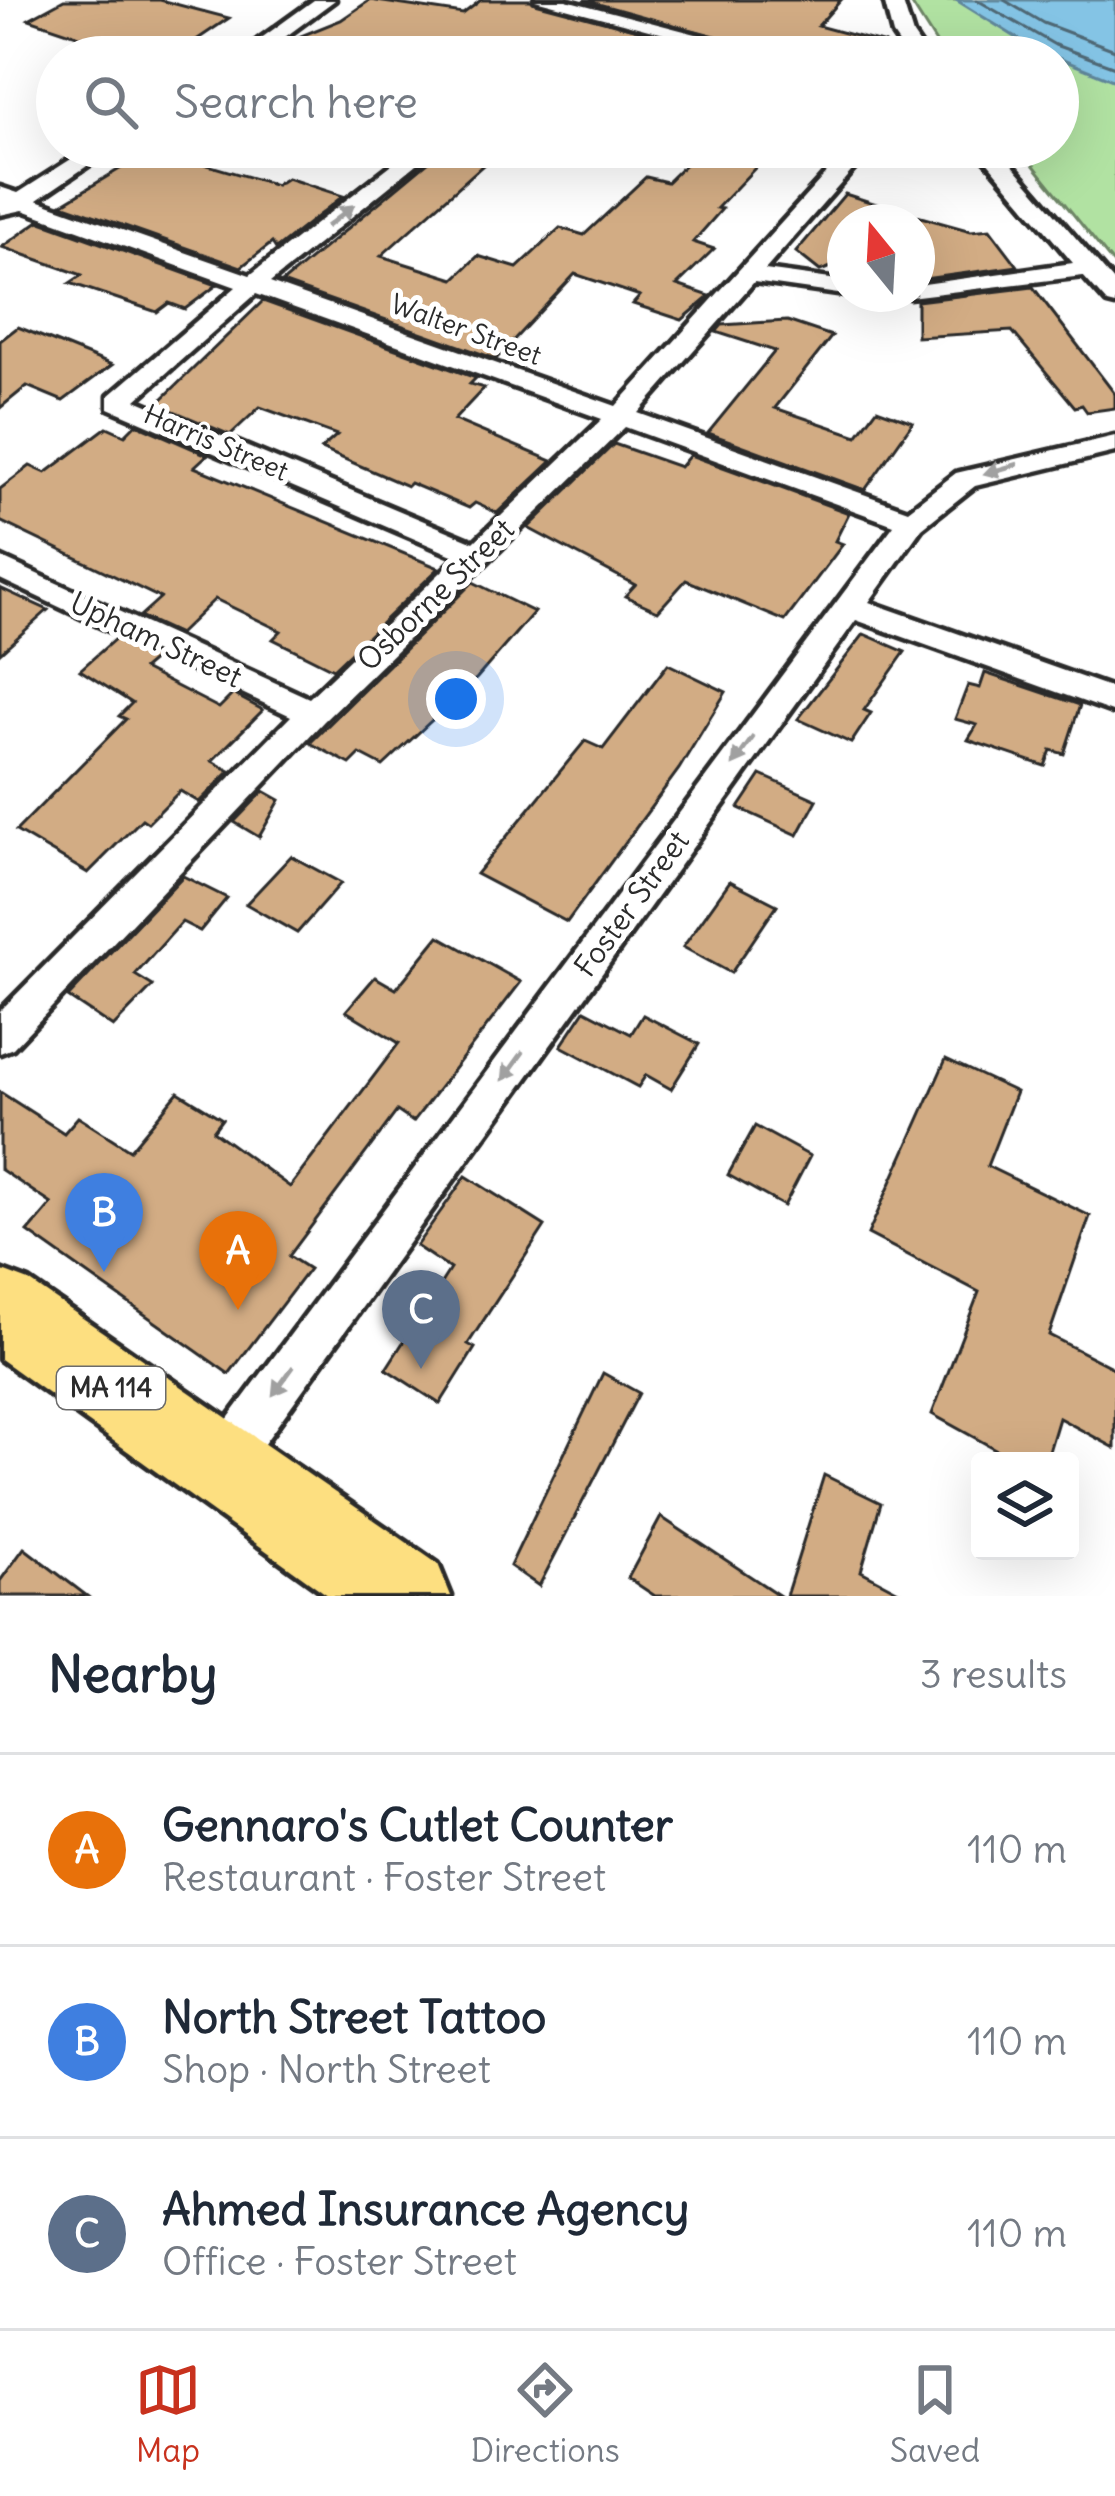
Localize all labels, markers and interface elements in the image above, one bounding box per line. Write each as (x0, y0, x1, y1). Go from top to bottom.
search box (36, 36, 1079, 168)
icon: search (78, 69, 144, 135)
text: Search here (174, 74, 418, 130)
one-way arrow (324, 204, 355, 229)
north arrow (827, 204, 935, 312)
street label: Walter Street (386, 286, 546, 372)
street label: Harris Street (139, 396, 294, 488)
one-way arrow (982, 461, 1019, 479)
street label: Osborne Street (349, 510, 522, 679)
street label: Upham Street (64, 583, 248, 695)
your location (426, 669, 486, 729)
one-way arrow (732, 735, 756, 767)
street label: Foster Street (565, 823, 697, 984)
one-way arrow (502, 1050, 526, 1082)
pin: B (65, 1173, 143, 1272)
pin: A (199, 1211, 277, 1310)
pin: C (382, 1270, 460, 1369)
one-way arrow (272, 1365, 296, 1397)
road number: MA 114 (57, 1367, 165, 1409)
map controls (971, 1452, 1079, 1560)
button: layers (971, 1452, 1079, 1560)
text: Nearby (48, 1642, 217, 1706)
text: 3 results (920, 1650, 1067, 1699)
text: Gennaro's Cutlet Counter (162, 1797, 673, 1853)
text: A (74, 1825, 100, 1874)
text: 110 m (967, 1825, 1067, 1874)
text: Restaurant · Foster Street (162, 1853, 606, 1902)
text: North Street Tattoo (162, 1989, 546, 2045)
text: B (74, 2017, 100, 2066)
text: 110 m (967, 2017, 1067, 2066)
text: Shop · North Street (162, 2045, 491, 2094)
text: Ahmed Insurance Agency (162, 2181, 689, 2237)
text: C (74, 2209, 100, 2258)
text: 110 m (967, 2209, 1067, 2258)
text: Office · Foster Street (162, 2237, 517, 2286)
tab: Map (135, 2357, 201, 2471)
tab: Directions (471, 2357, 620, 2471)
tab: Saved (890, 2357, 980, 2471)

